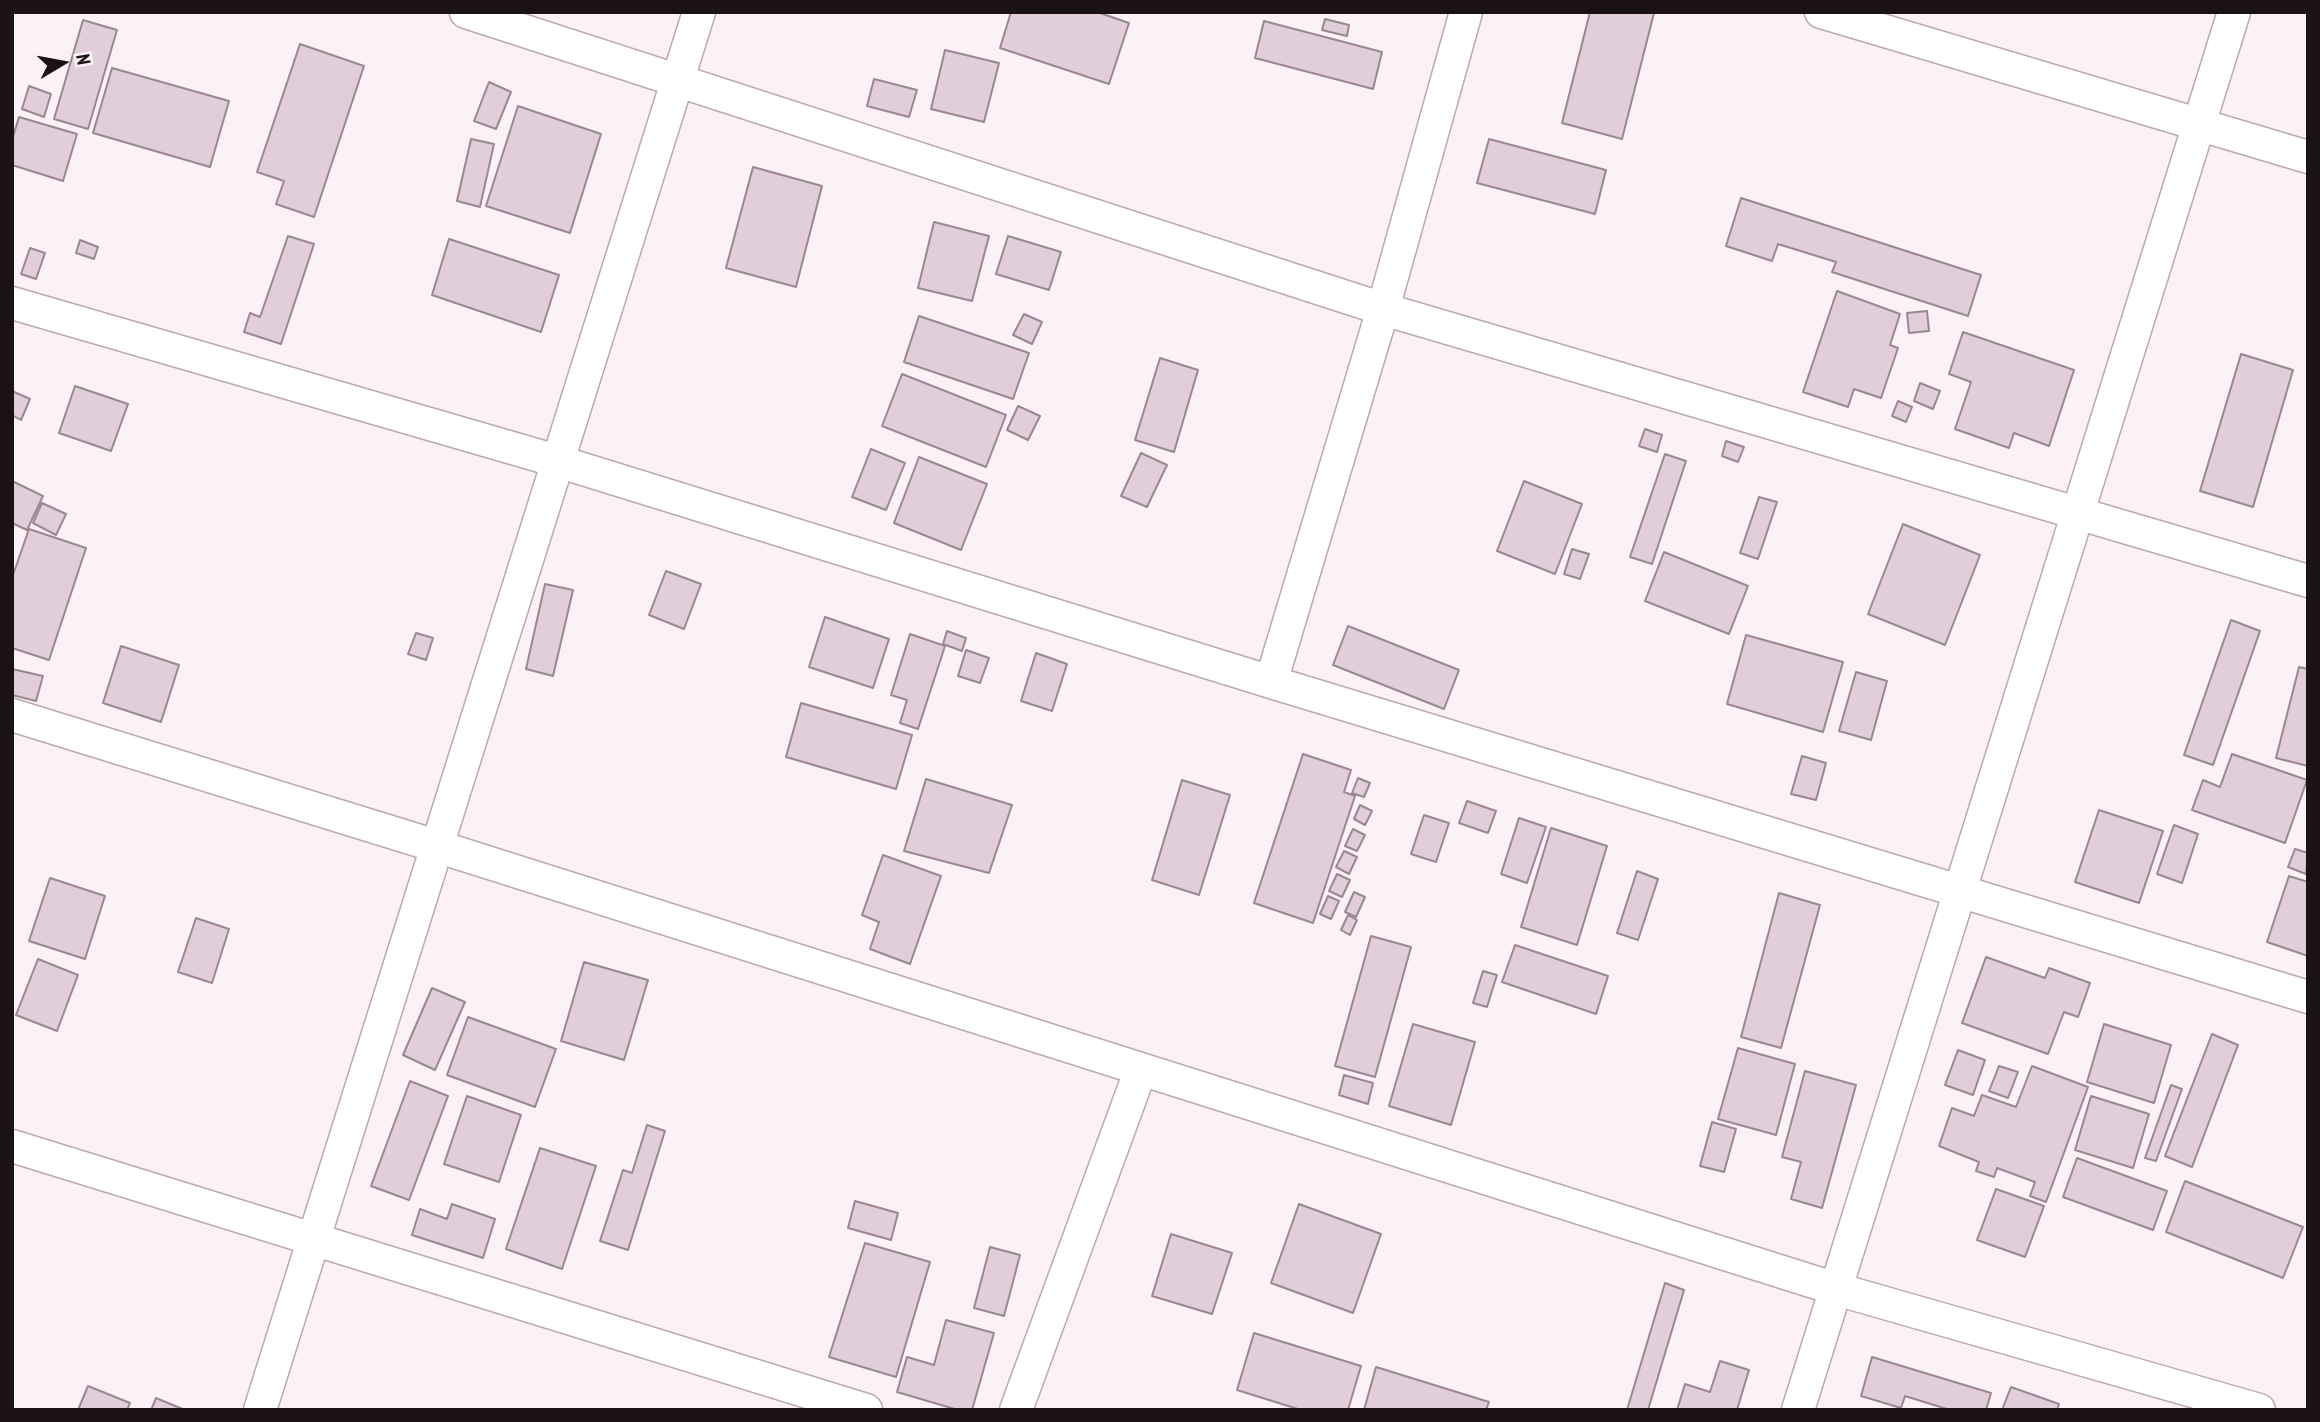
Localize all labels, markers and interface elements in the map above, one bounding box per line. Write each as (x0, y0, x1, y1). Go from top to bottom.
north arrow (28, 28, 98, 98)
text: N (71, 52, 96, 66)

